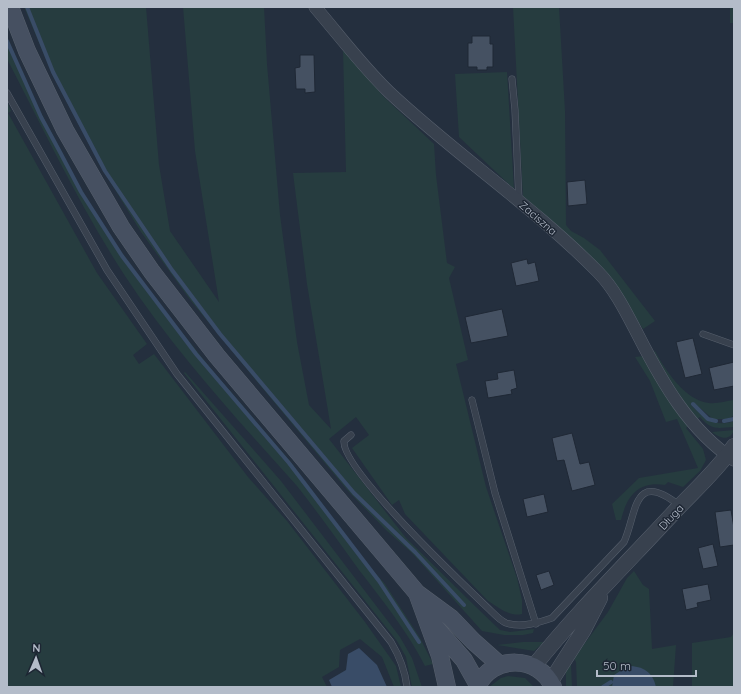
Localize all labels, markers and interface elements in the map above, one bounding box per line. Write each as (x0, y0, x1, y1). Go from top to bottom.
street label: Zaciszna (516, 198, 560, 238)
street label: Długa (656, 501, 686, 533)
north arrow (16, 638, 56, 678)
text: N (32, 641, 41, 655)
scale bar (597, 652, 696, 678)
text: 50 m (603, 658, 631, 673)

